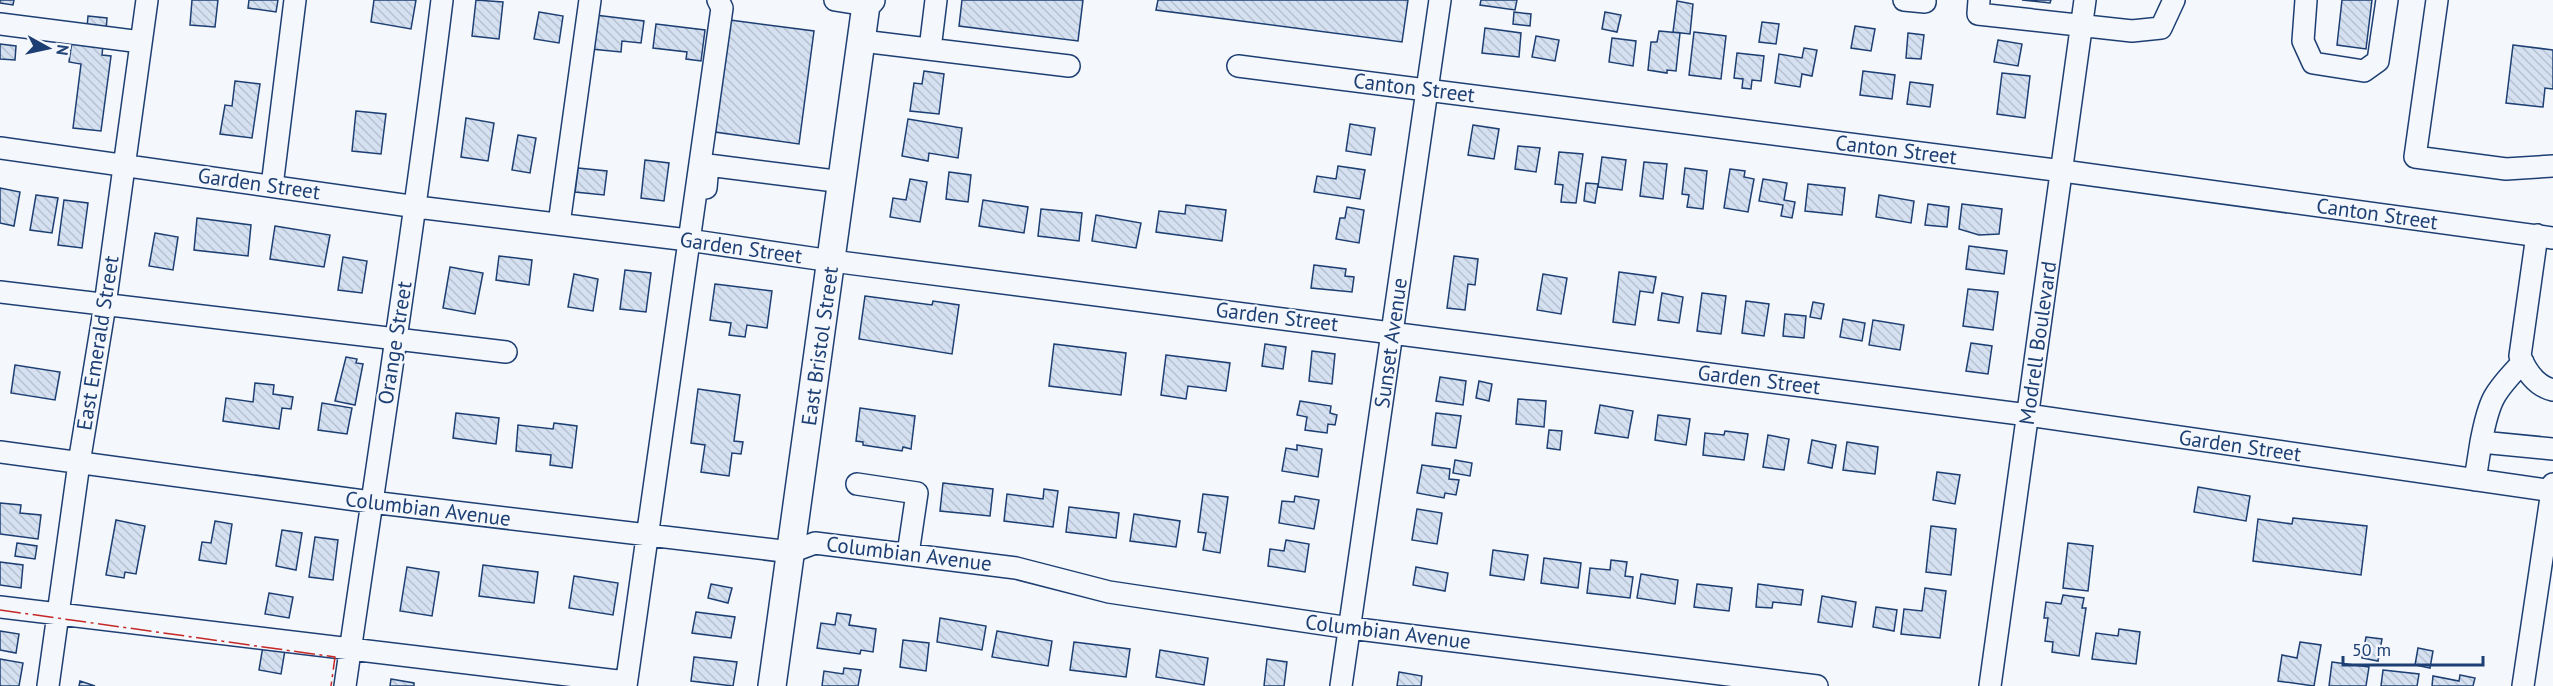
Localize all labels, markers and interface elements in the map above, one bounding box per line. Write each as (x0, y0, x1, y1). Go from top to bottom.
north arrow (18, 18, 78, 78)
text: N (52, 43, 73, 57)
street label: Canton Street (1352, 67, 1476, 108)
street label: Canton Street (1834, 129, 1958, 170)
street label: Garden Street (196, 162, 322, 205)
street label: Canton Street (2315, 192, 2440, 235)
street label: Garden Street (678, 226, 804, 269)
street label: East Emerald Street (70, 254, 125, 432)
street label: Modrell Boulevard (2013, 259, 2062, 427)
street label: East Bristol Street (795, 265, 844, 427)
street label: Sunset Avenue (1368, 276, 1413, 410)
street label: Orange Street (371, 279, 418, 407)
street label: Garden Street (1214, 296, 1340, 337)
street label: Garden Street (1696, 359, 1822, 400)
street label: Garden Street (2177, 424, 2303, 467)
street label: Columbian Avenue (344, 485, 512, 532)
street label: Columbian Avenue (825, 530, 993, 577)
street label: Columbian Avenue (1304, 608, 1472, 655)
scale bar (2343, 629, 2482, 667)
text: 50 m (2352, 638, 2391, 661)

